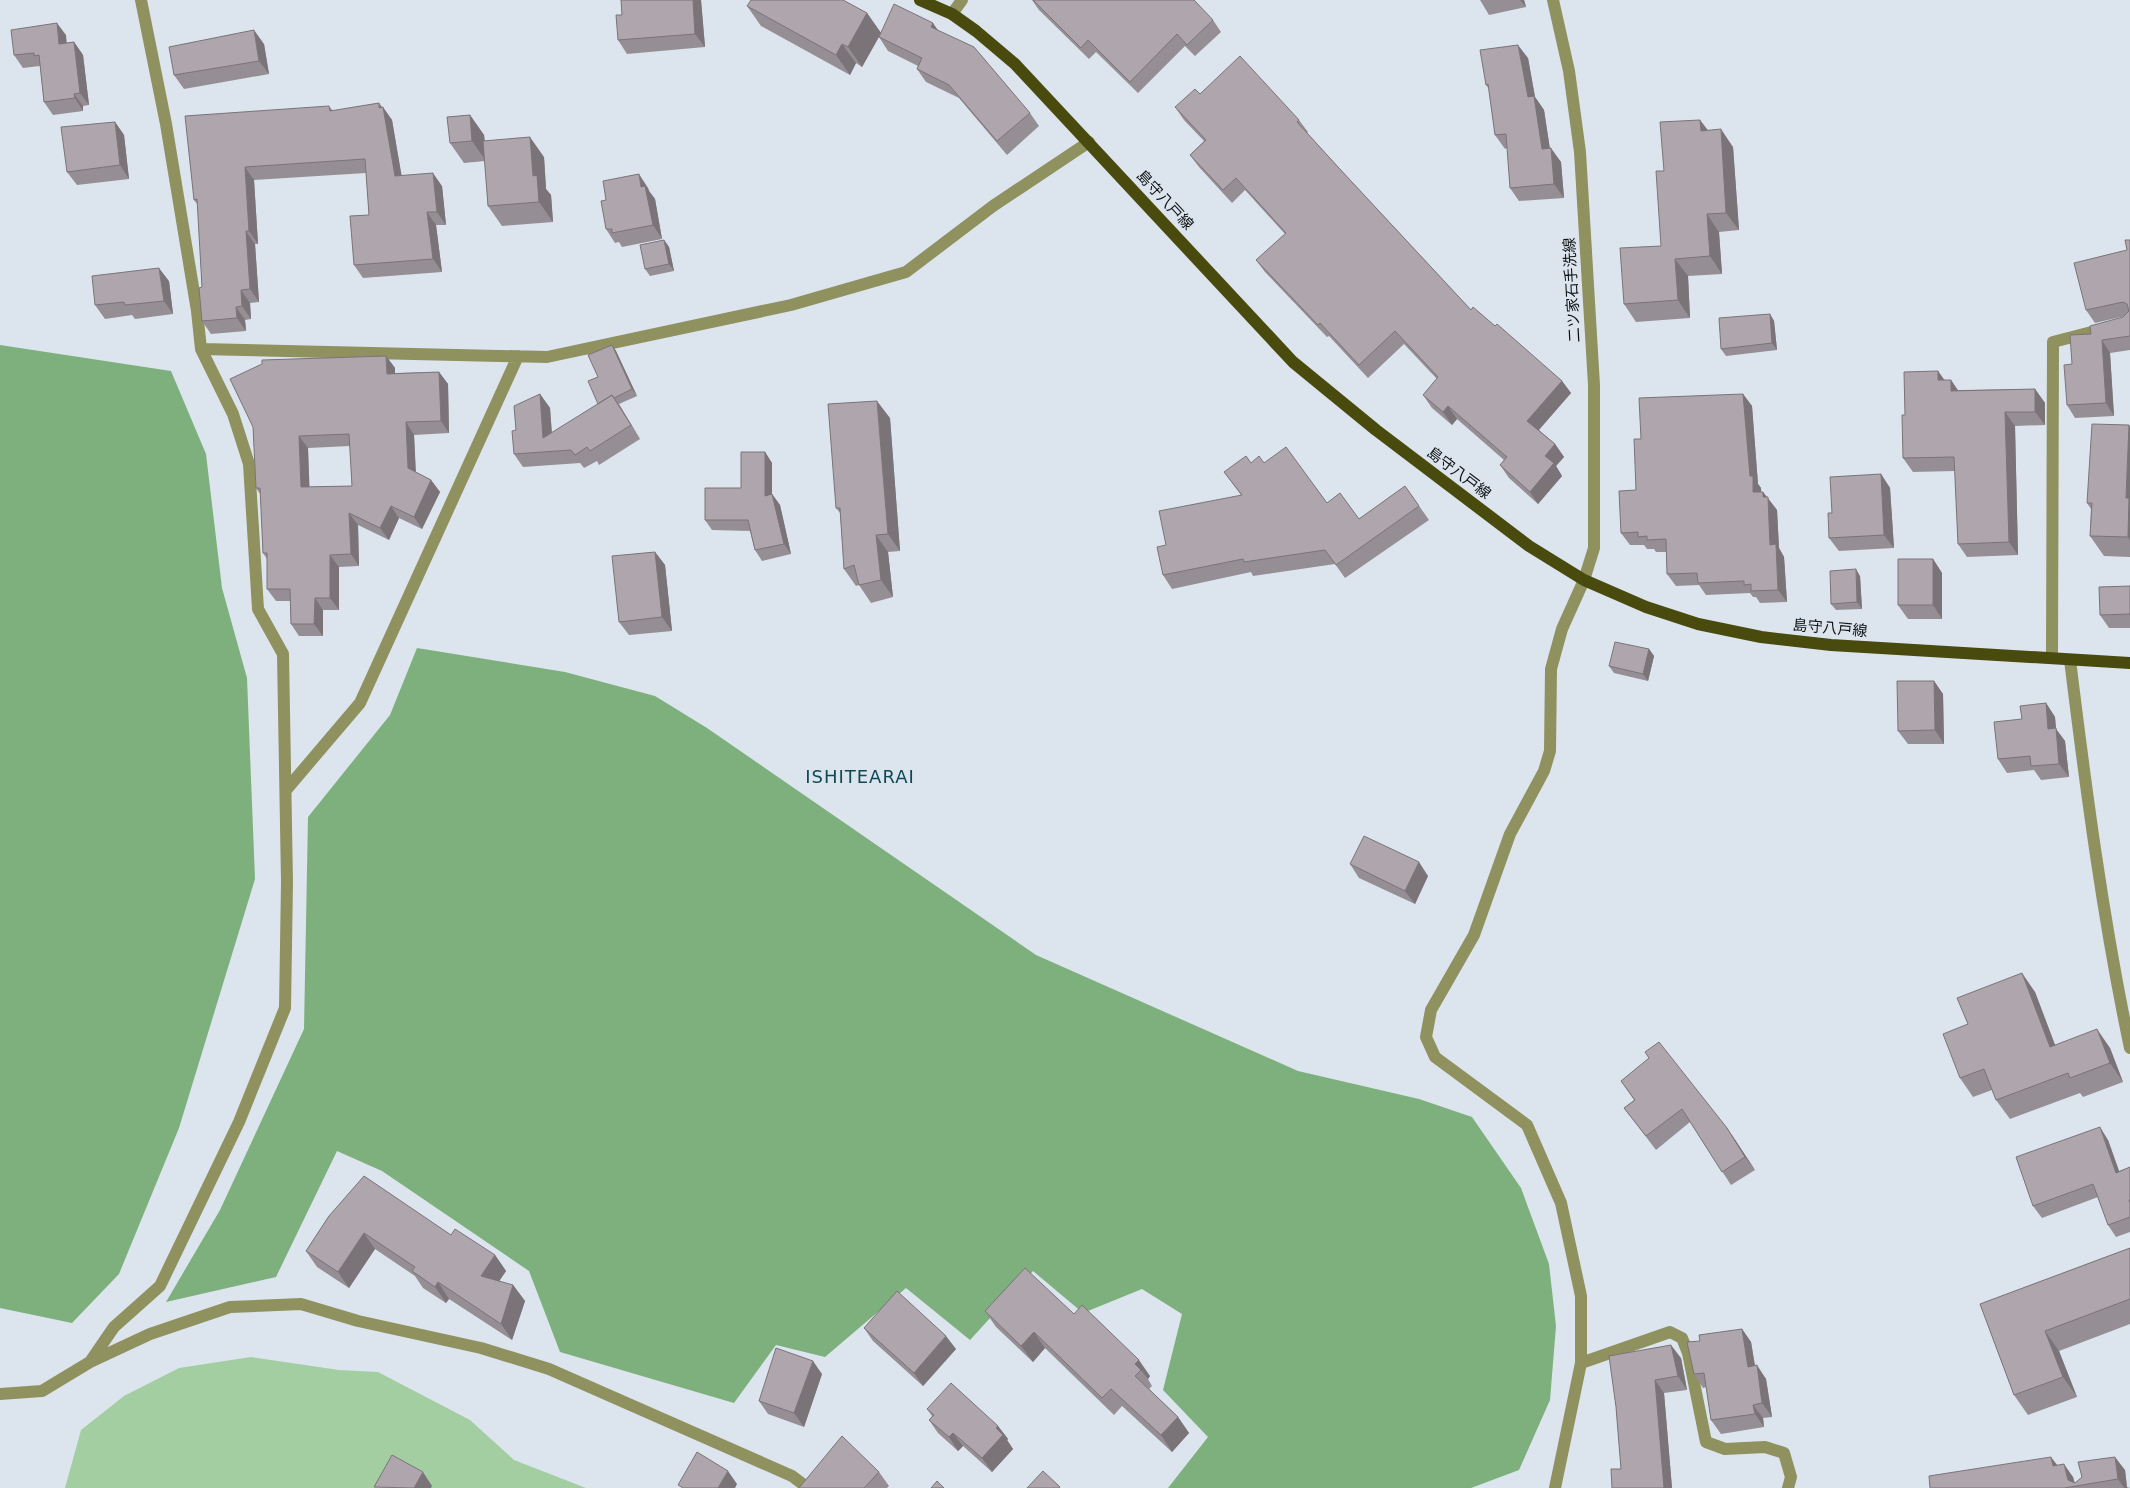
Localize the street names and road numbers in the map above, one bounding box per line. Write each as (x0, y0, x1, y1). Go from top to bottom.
street label: 島守八戸線 (1133, 166, 1197, 234)
street label: 二ツ家石手洗線 (1560, 237, 1584, 343)
street label: 島守八戸線 (1424, 443, 1494, 503)
street label: 島守八戸線 (1792, 616, 1868, 640)

